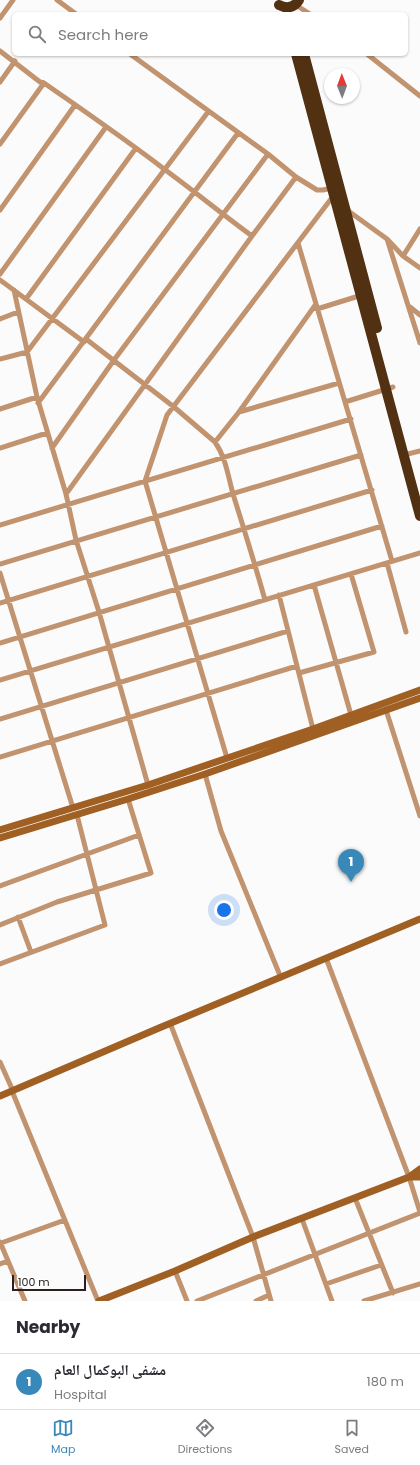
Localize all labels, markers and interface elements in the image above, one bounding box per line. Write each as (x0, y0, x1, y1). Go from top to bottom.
search box (12, 12, 408, 56)
icon: search (26, 23, 48, 45)
text: Search here (58, 24, 148, 45)
north arrow (324, 68, 360, 104)
pin: 1 (338, 849, 364, 882)
your location (214, 900, 234, 920)
scale bar (12, 1273, 86, 1292)
text: 100 m (18, 1274, 50, 1290)
text: Nearby (16, 1315, 80, 1339)
text: مشفى البوكمال العام (54, 1359, 166, 1380)
text: 1 (27, 1372, 31, 1391)
text: 180 m (367, 1372, 404, 1391)
text: Hospital (54, 1385, 107, 1404)
tab: Map (51, 1417, 75, 1458)
tab: Directions (178, 1417, 232, 1458)
tab: Saved (335, 1417, 369, 1458)

